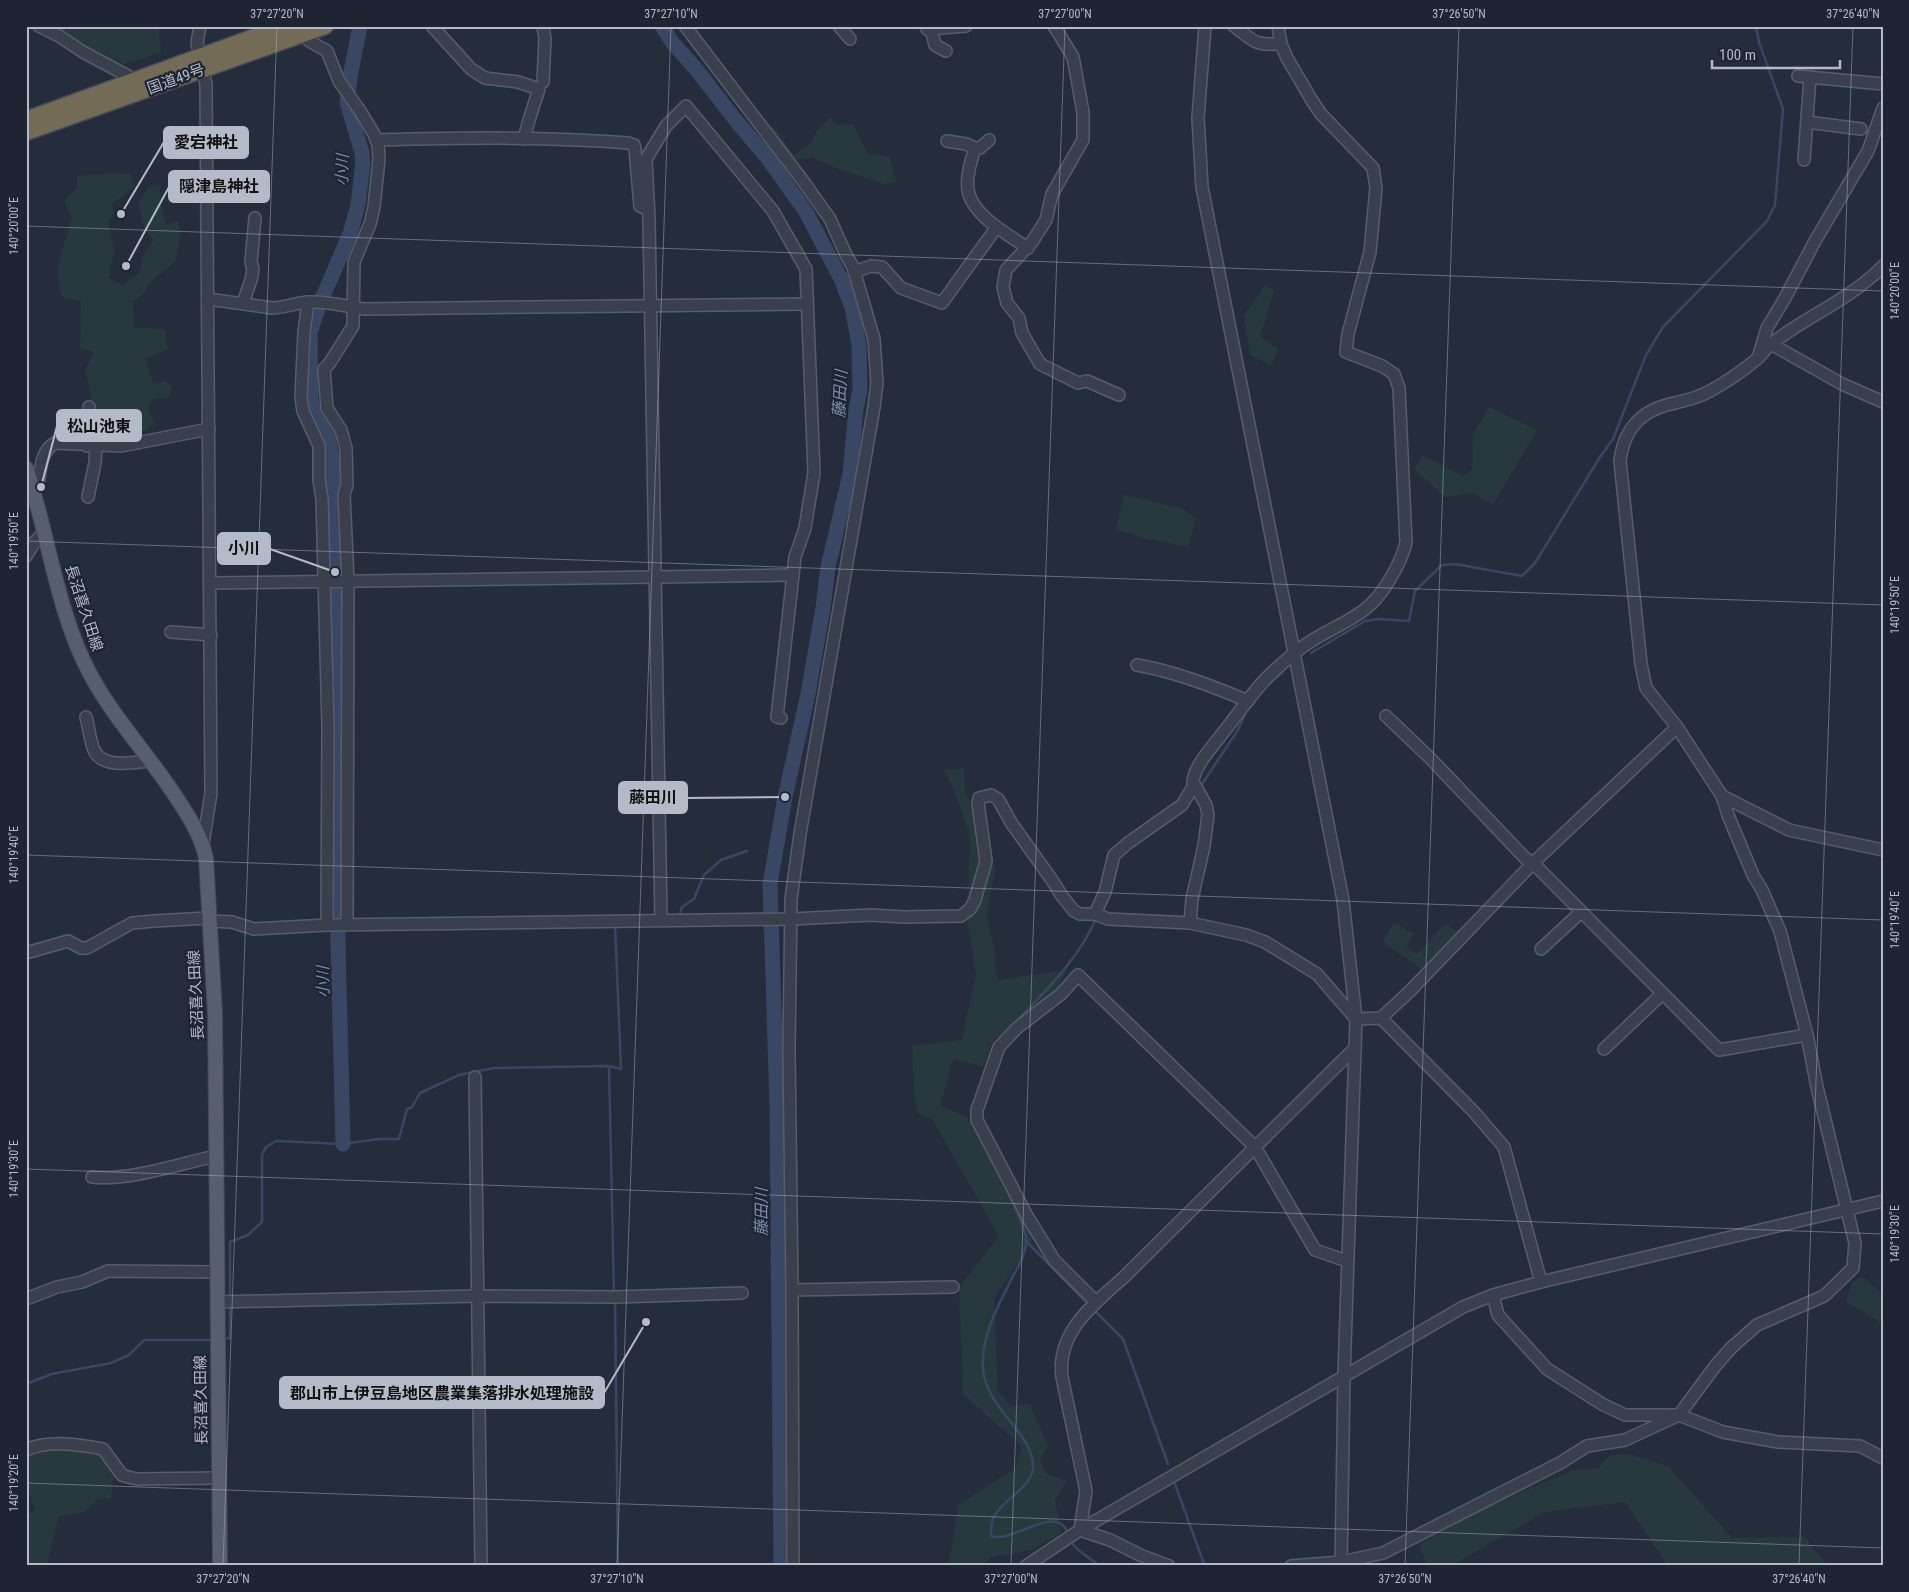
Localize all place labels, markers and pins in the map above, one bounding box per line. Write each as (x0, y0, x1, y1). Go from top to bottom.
callout: 愛宕神社 (164, 127, 248, 158)
callout: 隠津島神社 (169, 171, 269, 202)
callout: 松山池東 (57, 410, 141, 441)
callout: 小川 (218, 533, 270, 564)
callout: 藤田川 (619, 782, 687, 813)
callout: 郡山市上伊豆島地区農業集落排水処理施設 (280, 1377, 604, 1408)

